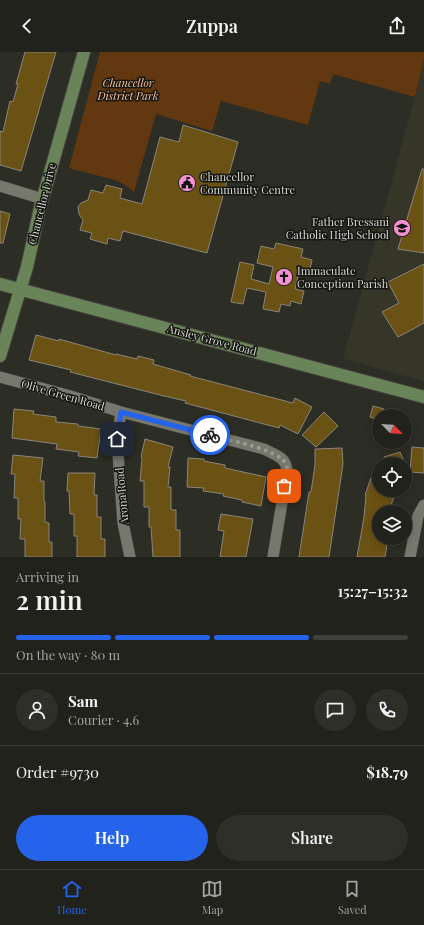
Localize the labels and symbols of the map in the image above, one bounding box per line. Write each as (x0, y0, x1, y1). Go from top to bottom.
park label: Chancellor District Park (97, 75, 159, 103)
street label: Chancellor Drive (24, 161, 59, 246)
place label: Chancellor Community Centre (200, 169, 295, 197)
public building icon: Chancellor Community Centre (177, 173, 197, 193)
place label: Father Bressani Catholic High School (286, 214, 389, 242)
school or university icon: Father Bressani Catholic High School (392, 218, 412, 238)
place label: Immaculate Conception Parish (297, 263, 389, 291)
church icon: Immaculate Conception Parish (274, 267, 294, 287)
street label: Ansley Grove Road (165, 320, 259, 359)
street label: Olive Green Road (20, 375, 107, 414)
north arrow (372, 409, 412, 449)
courier (190, 415, 230, 455)
pin (100, 422, 134, 456)
street label: Arona Road (111, 466, 132, 526)
pin (267, 469, 301, 503)

